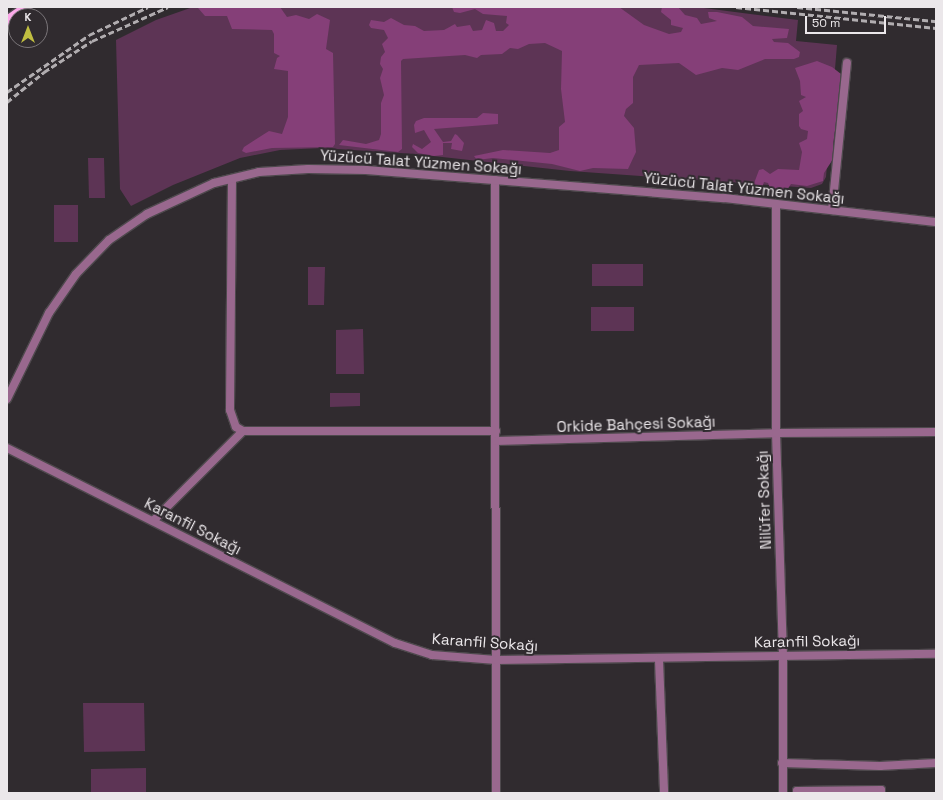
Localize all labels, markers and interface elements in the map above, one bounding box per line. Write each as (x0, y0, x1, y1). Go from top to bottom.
north arrow (8, 8, 48, 48)
scale bar (807, 8, 888, 34)
text: K (25, 10, 31, 24)
text: 50 m (812, 15, 840, 31)
street label: Yüzücü Talat Yüzmen Sokağı (319, 146, 523, 178)
street label: Yüzücü Talat Yüzmen Sokağı (642, 168, 846, 208)
street label: Orkide Bahçesi Sokağı (556, 412, 716, 436)
street label: Nilüfer Sokağı (753, 450, 775, 550)
street label: Karanfil Sokağı (142, 494, 244, 558)
street label: Karanfil Sokağı (431, 629, 539, 655)
street label: Karanfil Sokağı (754, 631, 860, 651)

